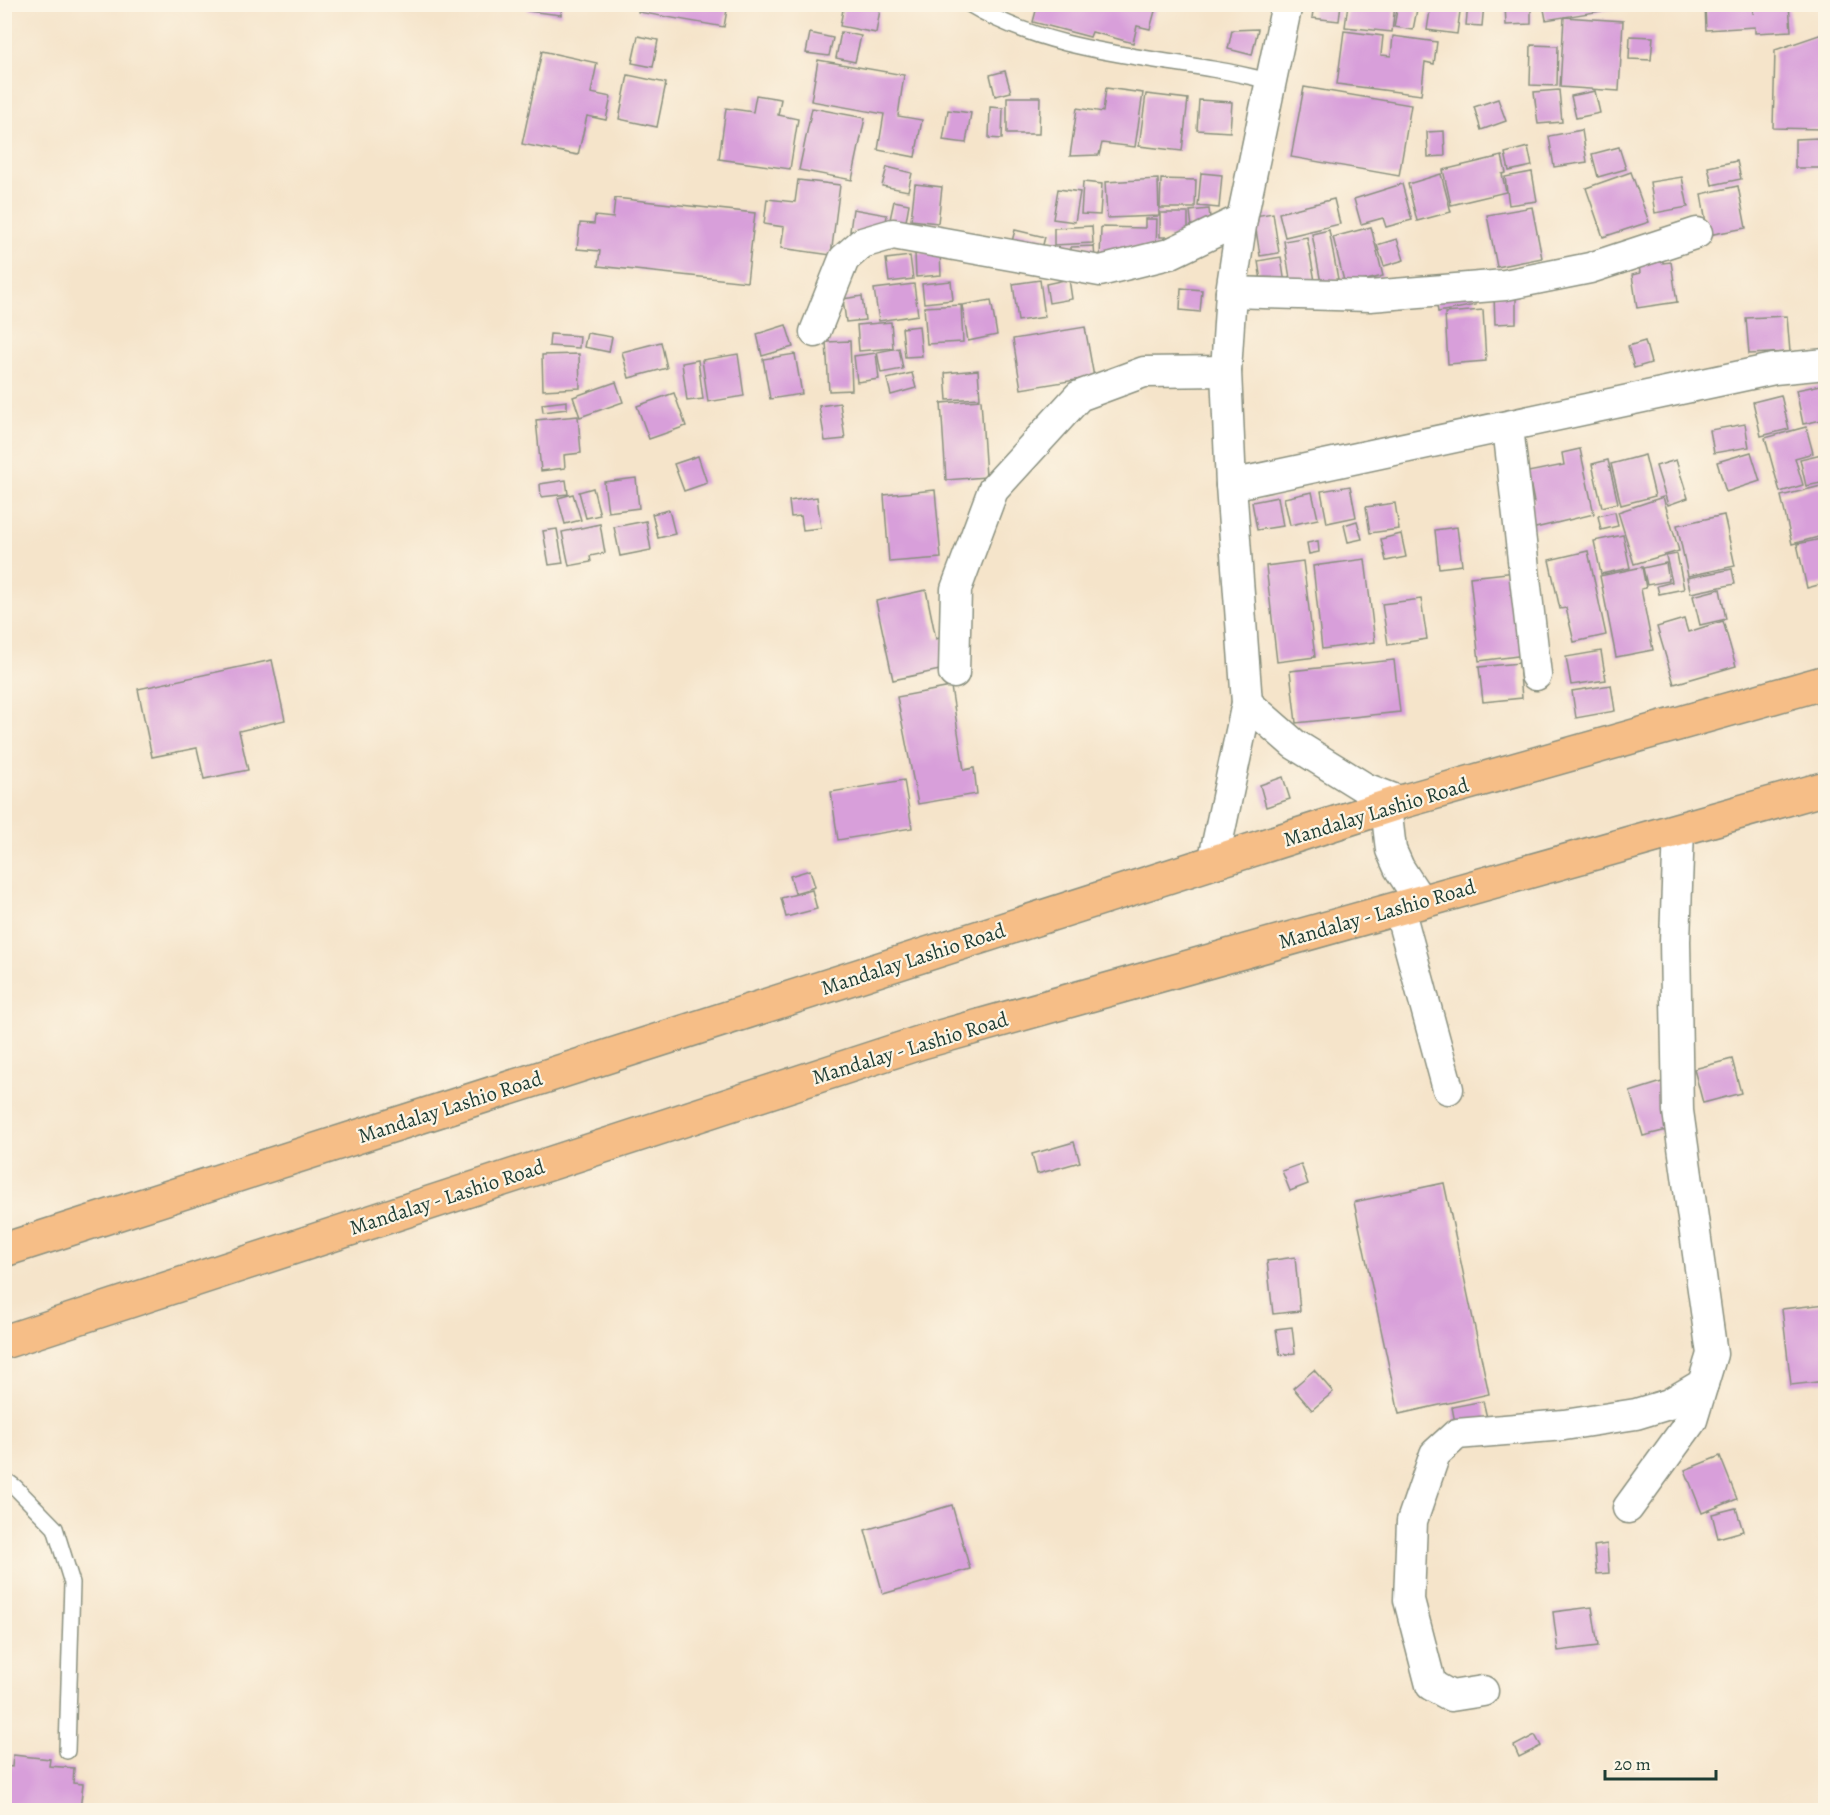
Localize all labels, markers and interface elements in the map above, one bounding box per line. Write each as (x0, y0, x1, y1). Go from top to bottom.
street label: Mandalay Lashio Road (1280, 770, 1473, 854)
street label: Mandalay - Lashio Road (1275, 872, 1479, 956)
street label: Mandalay Lashio Road (817, 916, 1009, 1002)
street label: Mandalay - Lashio Road (809, 1005, 1012, 1091)
street label: Mandalay Lashio Road (354, 1064, 546, 1150)
street label: Mandalay - Lashio Road (346, 1152, 549, 1242)
scale bar (1605, 1743, 1716, 1781)
text: 20 m (1614, 1752, 1651, 1776)

